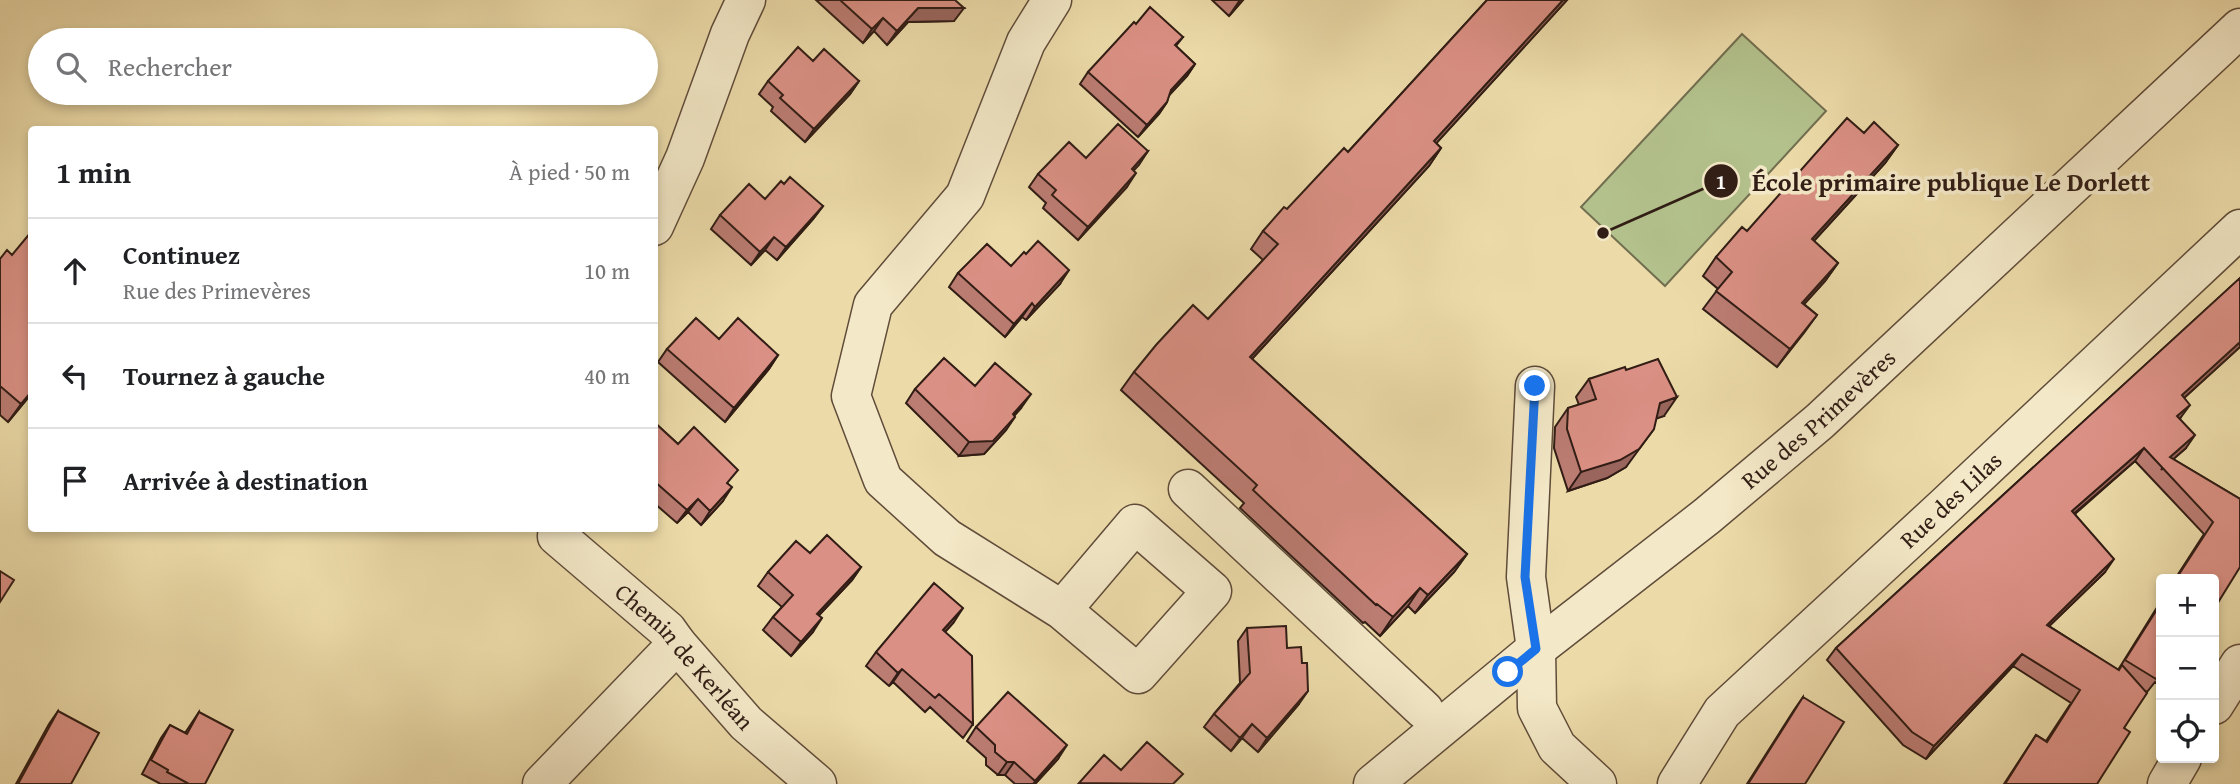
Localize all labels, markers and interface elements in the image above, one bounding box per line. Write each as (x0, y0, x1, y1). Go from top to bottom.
search box (28, 28, 658, 105)
text: Rechercher (108, 47, 232, 86)
icon: search (52, 48, 90, 86)
text: 1 min (56, 150, 131, 194)
text: À pied · 50 m (509, 155, 630, 188)
callout: École primaire publique Le Dorlett (1703, 158, 2165, 205)
text: École primaire publique Le Dorlett (1752, 162, 2150, 201)
text: 1 (1716, 166, 1726, 197)
text: Continuez (123, 235, 240, 274)
icon: ahead (56, 252, 94, 290)
text: 10 m (584, 254, 630, 287)
text: Rue des Primevères (123, 274, 311, 307)
street label: Rue des Primevères (1733, 341, 1903, 497)
text: Tournez à gauche (123, 356, 325, 395)
icon: left (56, 357, 94, 395)
text: 40 m (584, 359, 630, 392)
route end (1519, 370, 1550, 401)
street label: Rue des Lilas (1892, 443, 2010, 556)
text: Arrivée à destination (123, 461, 368, 500)
icon: arrive (56, 462, 94, 500)
map controls (2156, 574, 2219, 763)
button: + (2156, 574, 2219, 637)
street label: Chemin de Kerléan (607, 575, 763, 738)
button: − (2156, 637, 2219, 700)
route start (1492, 656, 1523, 687)
button: locate (2156, 700, 2219, 763)

